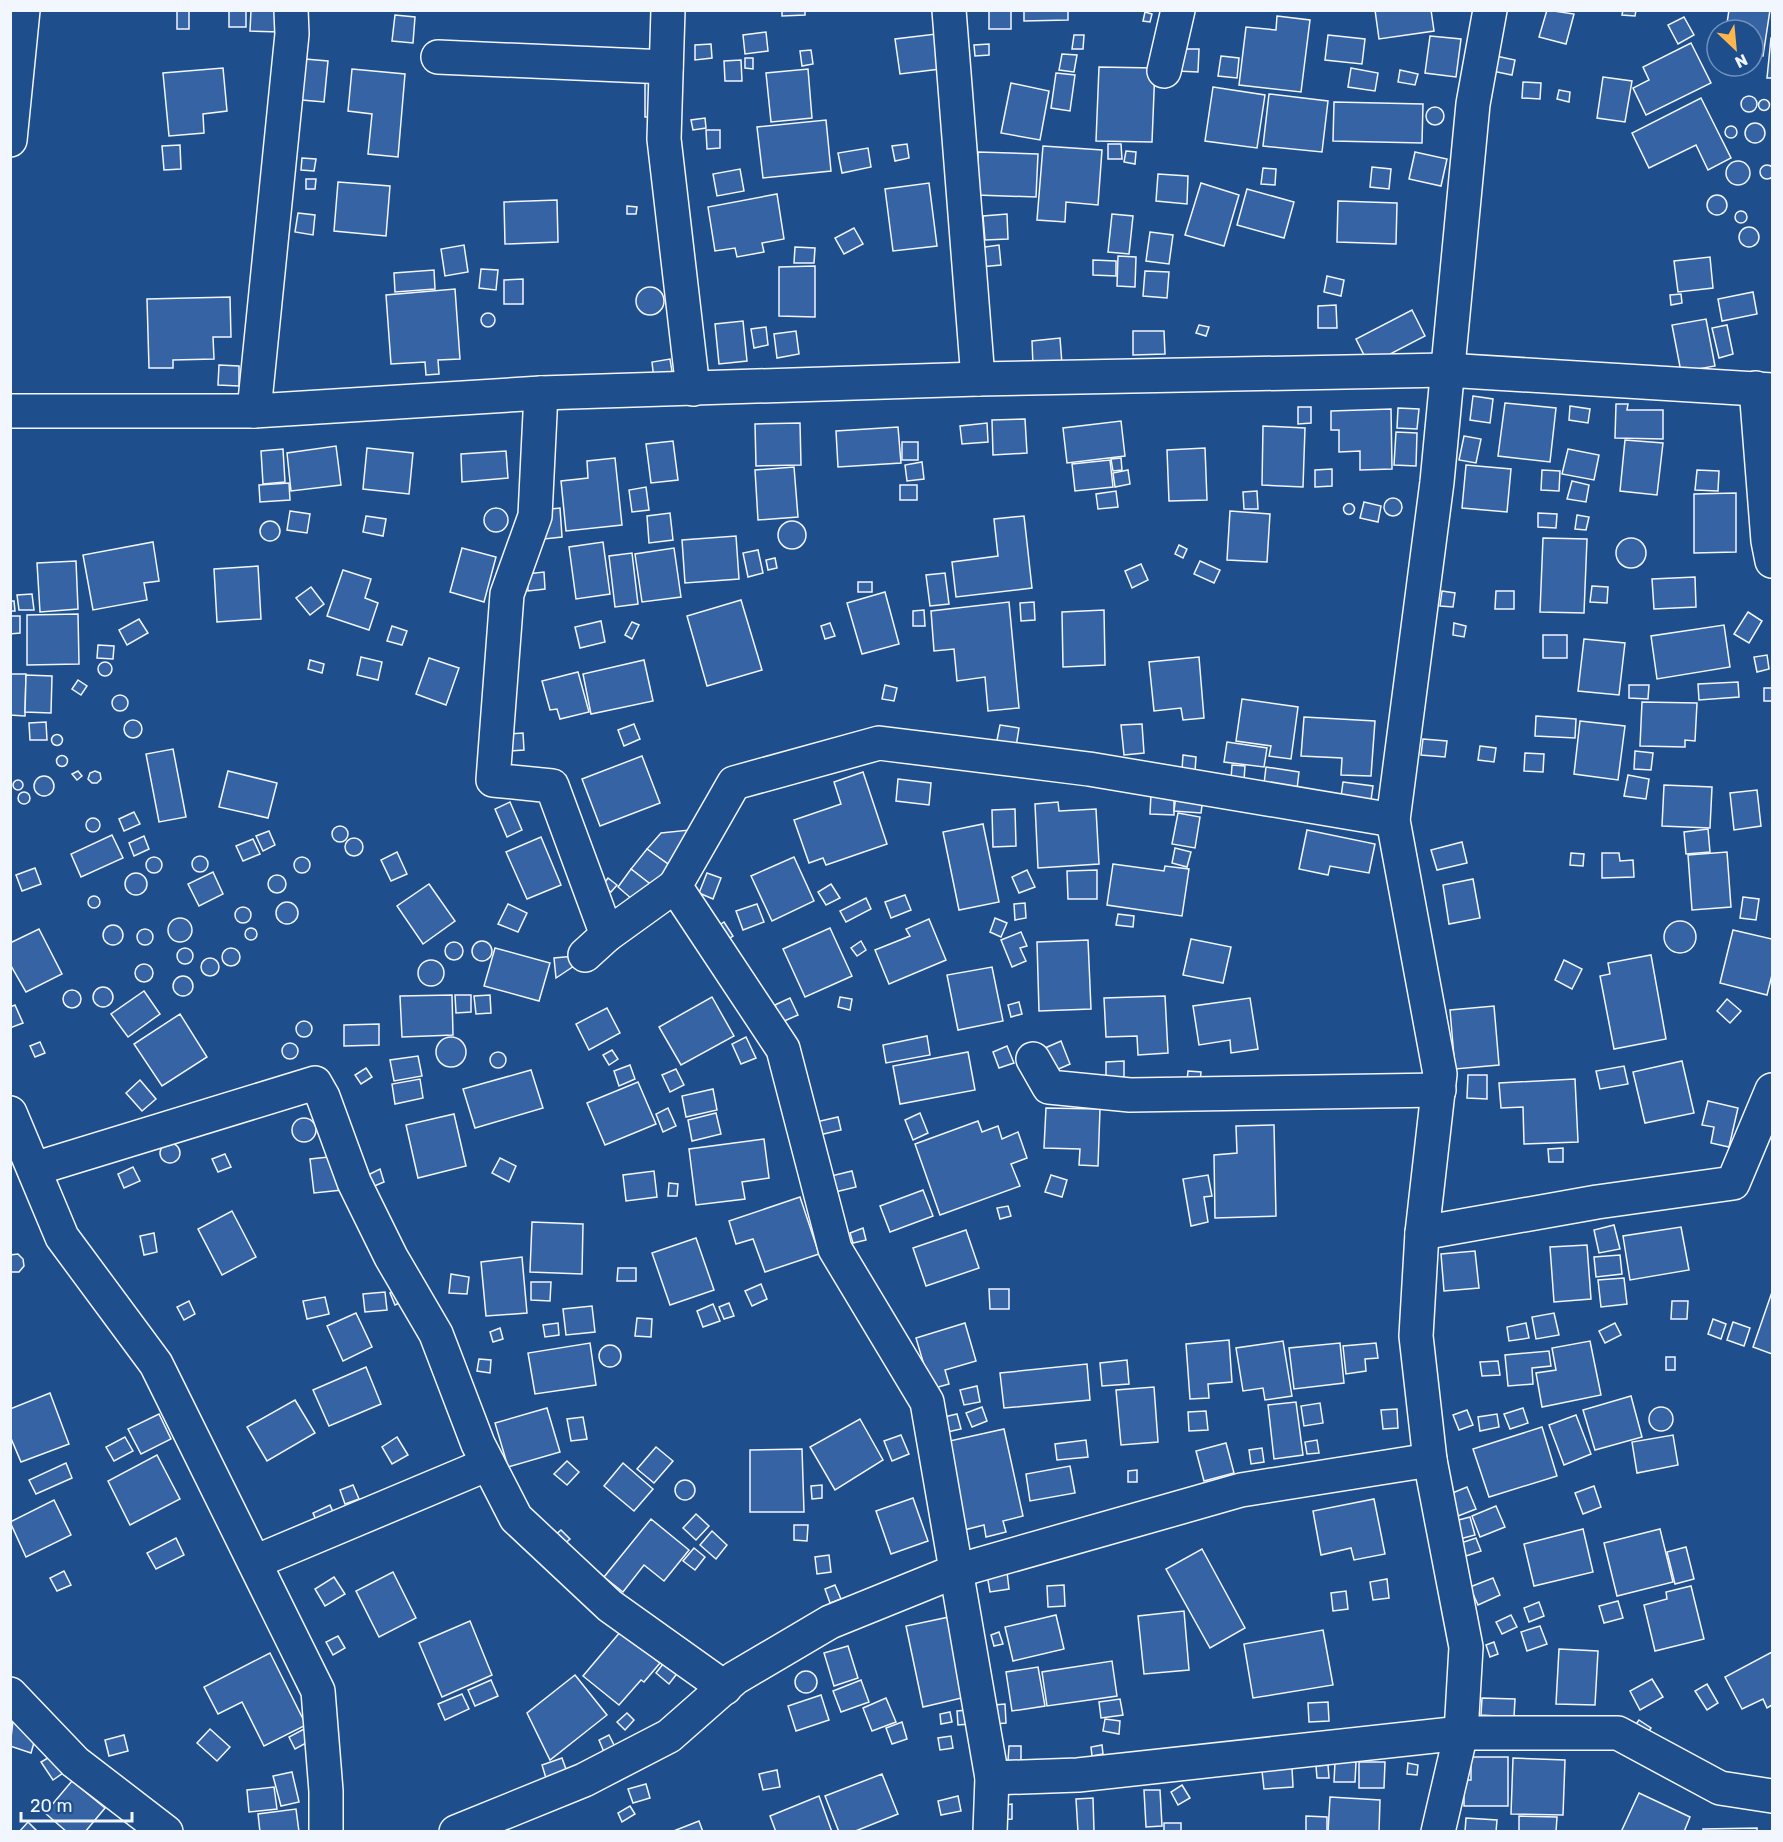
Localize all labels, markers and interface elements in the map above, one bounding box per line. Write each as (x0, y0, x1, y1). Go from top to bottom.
north arrow (1705, 18, 1765, 78)
text: N (1732, 50, 1751, 72)
scale bar (21, 1785, 132, 1823)
text: 20 m (30, 1795, 72, 1817)

